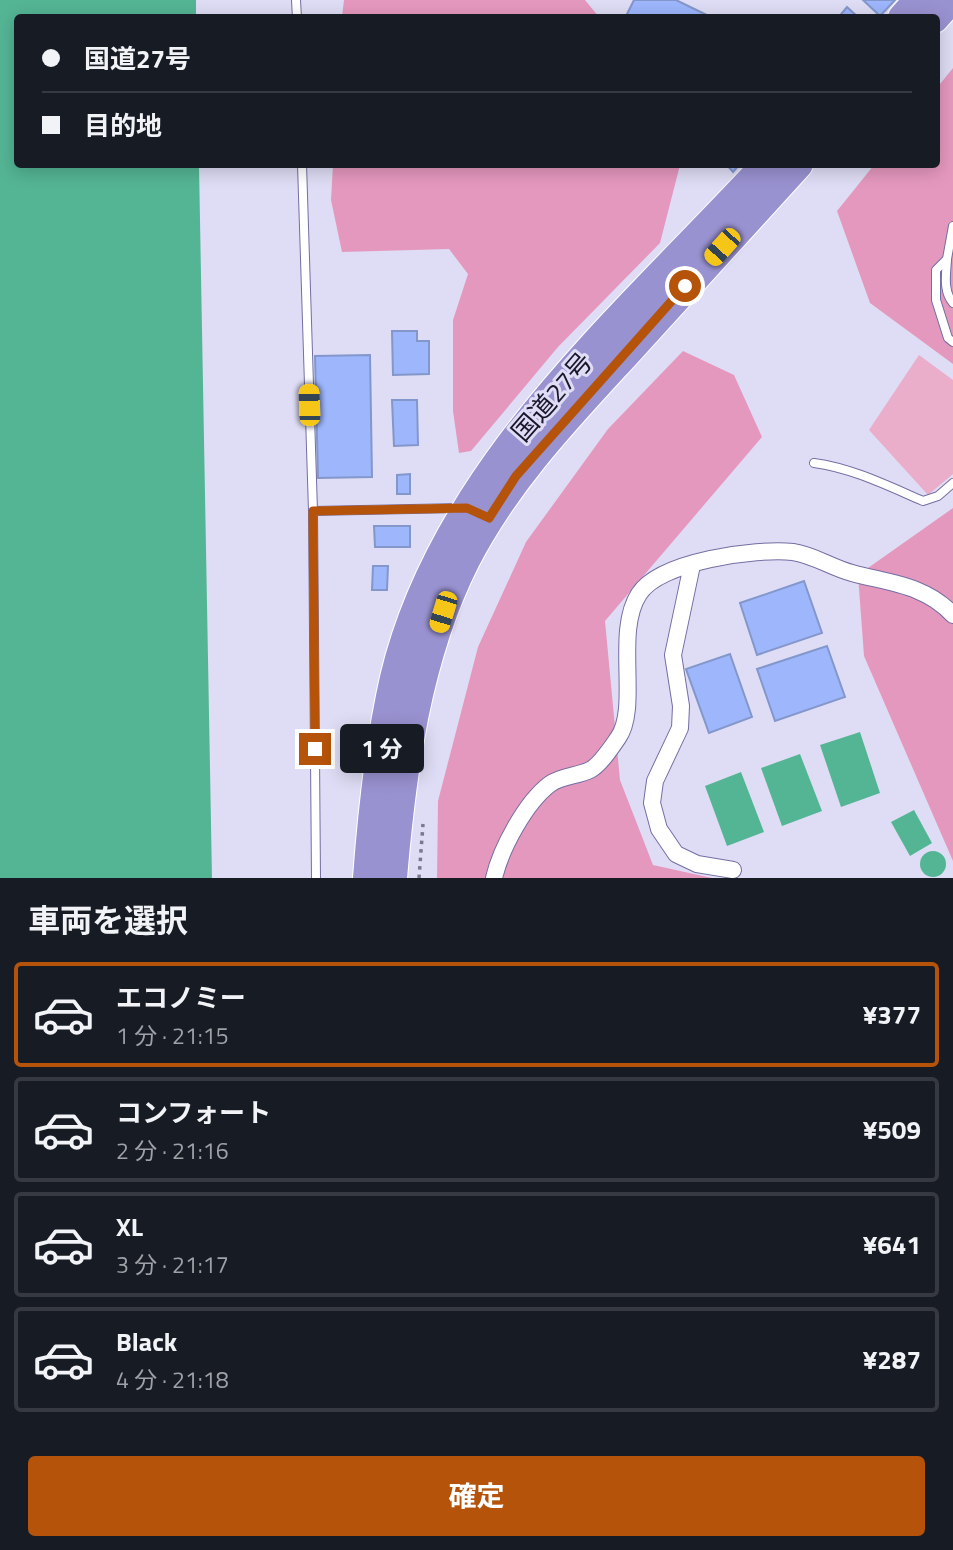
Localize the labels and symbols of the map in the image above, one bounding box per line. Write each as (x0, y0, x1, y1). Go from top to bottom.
car (701, 224, 744, 270)
route start (669, 270, 701, 302)
street label: 国道27号 (502, 343, 601, 450)
car (298, 384, 321, 426)
car (427, 589, 460, 635)
callout: 1 分 (340, 724, 424, 774)
route end (299, 733, 331, 765)

